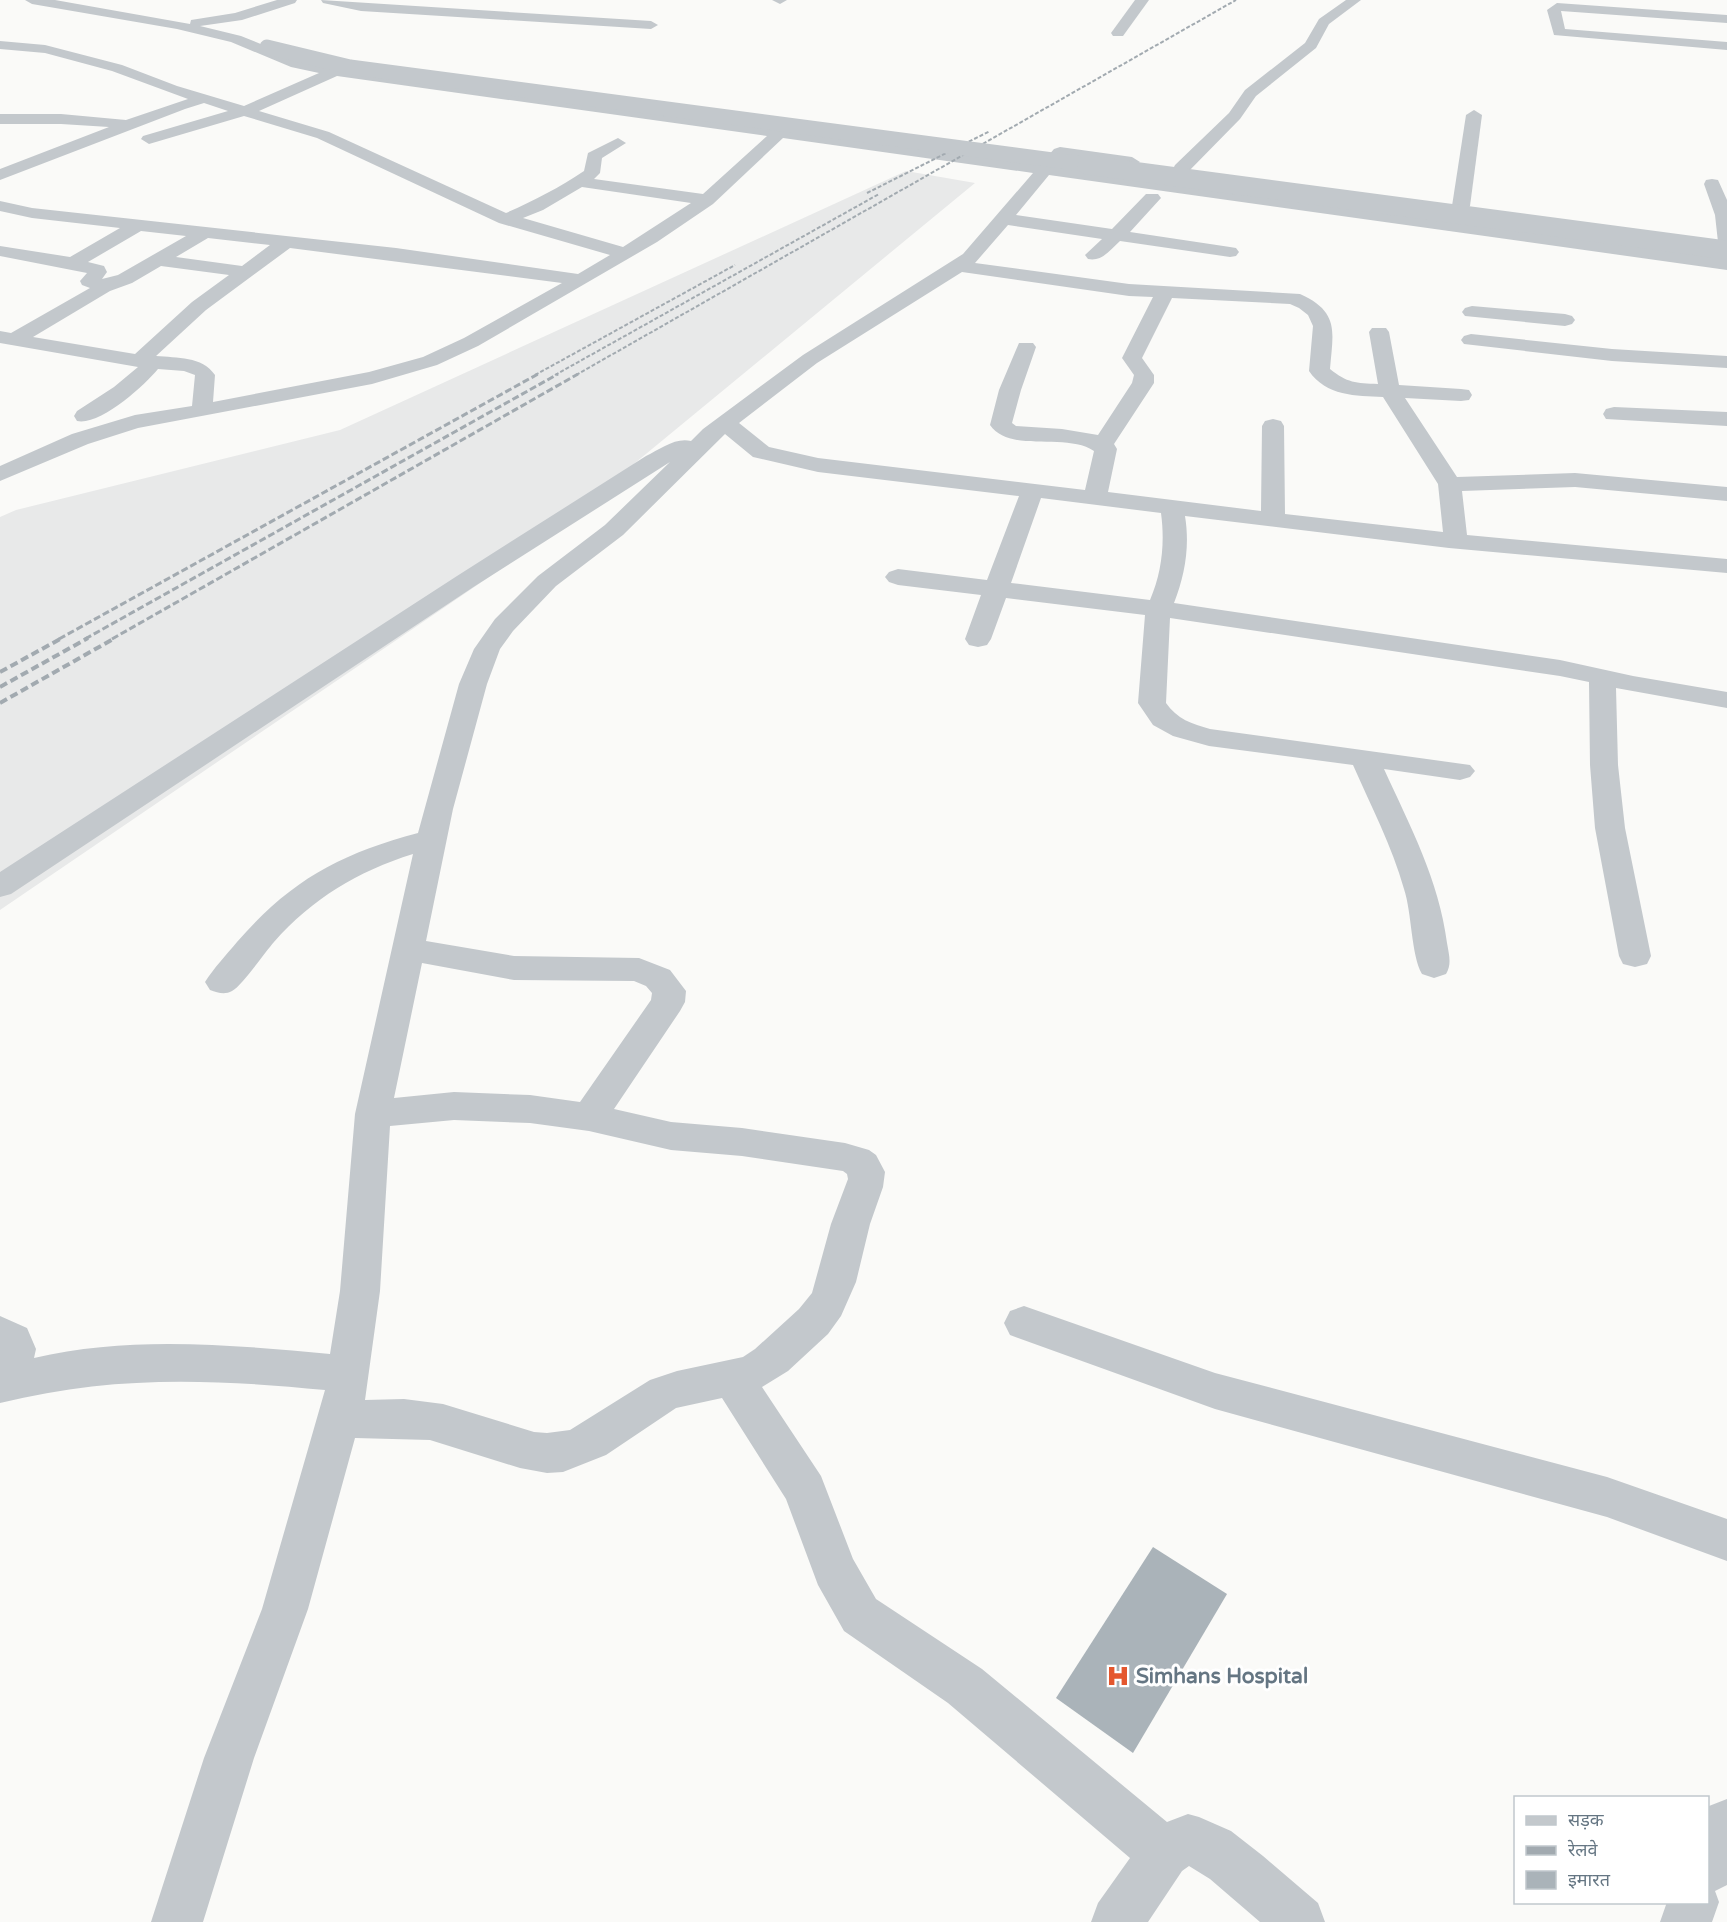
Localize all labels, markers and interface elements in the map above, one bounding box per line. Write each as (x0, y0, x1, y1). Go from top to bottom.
hospital icon: Simhans Hospital (1105, 1663, 1131, 1689)
place label: Simhans Hospital (1136, 1664, 1308, 1689)
legend (1514, 1796, 1709, 1904)
text: सड़क (1568, 1809, 1605, 1831)
text: रेलवे (1567, 1839, 1599, 1861)
text: इमारत (1568, 1869, 1611, 1891)

